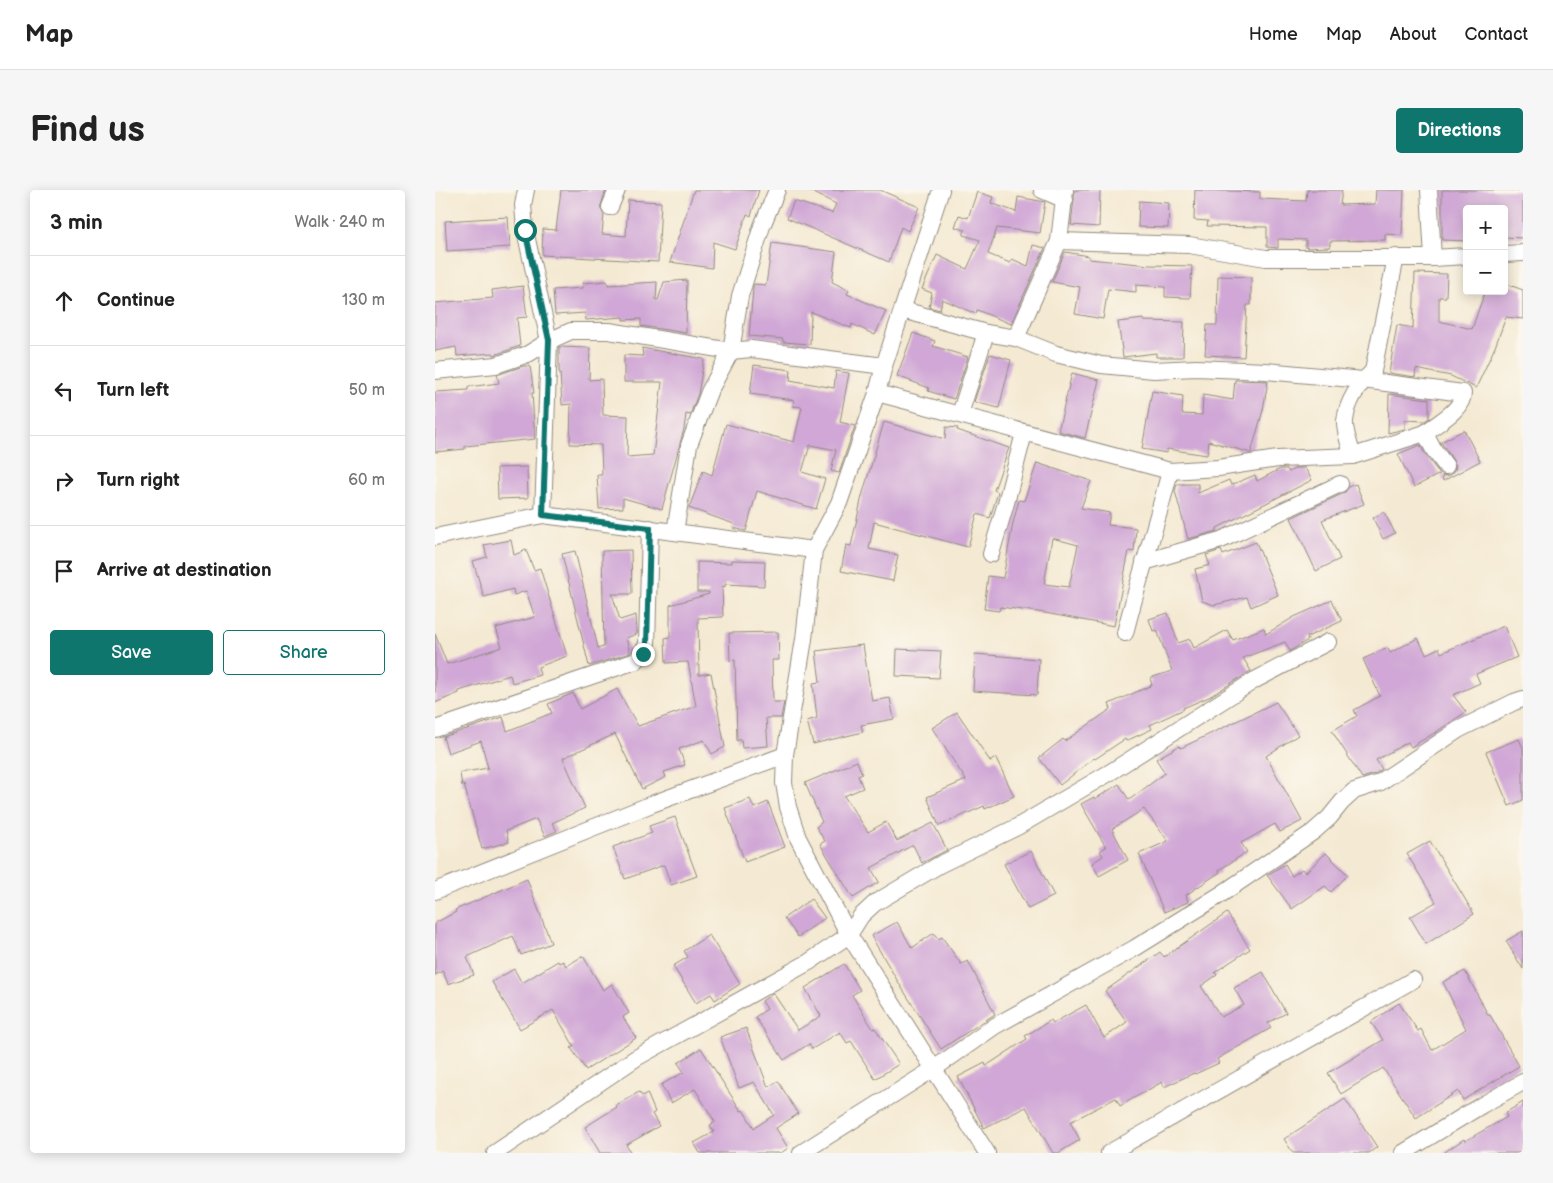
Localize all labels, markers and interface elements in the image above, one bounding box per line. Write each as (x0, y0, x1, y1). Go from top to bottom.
text: Map (25, 20, 73, 49)
text: Home (1249, 24, 1298, 45)
text: Map (1326, 24, 1362, 45)
text: About (1390, 24, 1437, 45)
text: Contact (1465, 24, 1528, 45)
button: Directions (1396, 108, 1523, 153)
text: Find us (30, 109, 145, 152)
map controls (1463, 205, 1508, 295)
button: + (1463, 205, 1508, 250)
text: 3 min (50, 210, 103, 235)
text: Walk · 240 m (295, 213, 385, 232)
route start (514, 219, 537, 242)
button: − (1463, 250, 1508, 295)
icon: ahead (50, 287, 78, 315)
text: Continue (97, 289, 175, 312)
text: 130 m (342, 291, 385, 310)
icon: left (50, 377, 78, 405)
text: Turn left (97, 379, 169, 402)
text: 50 m (349, 381, 385, 400)
icon: right (50, 467, 78, 495)
text: Turn right (97, 469, 180, 492)
text: 60 m (348, 471, 385, 490)
icon: arrive (50, 557, 78, 585)
text: Arrive at destination (97, 559, 272, 582)
button: Save (50, 630, 213, 675)
button: Share (223, 630, 385, 675)
route end (632, 643, 655, 666)

